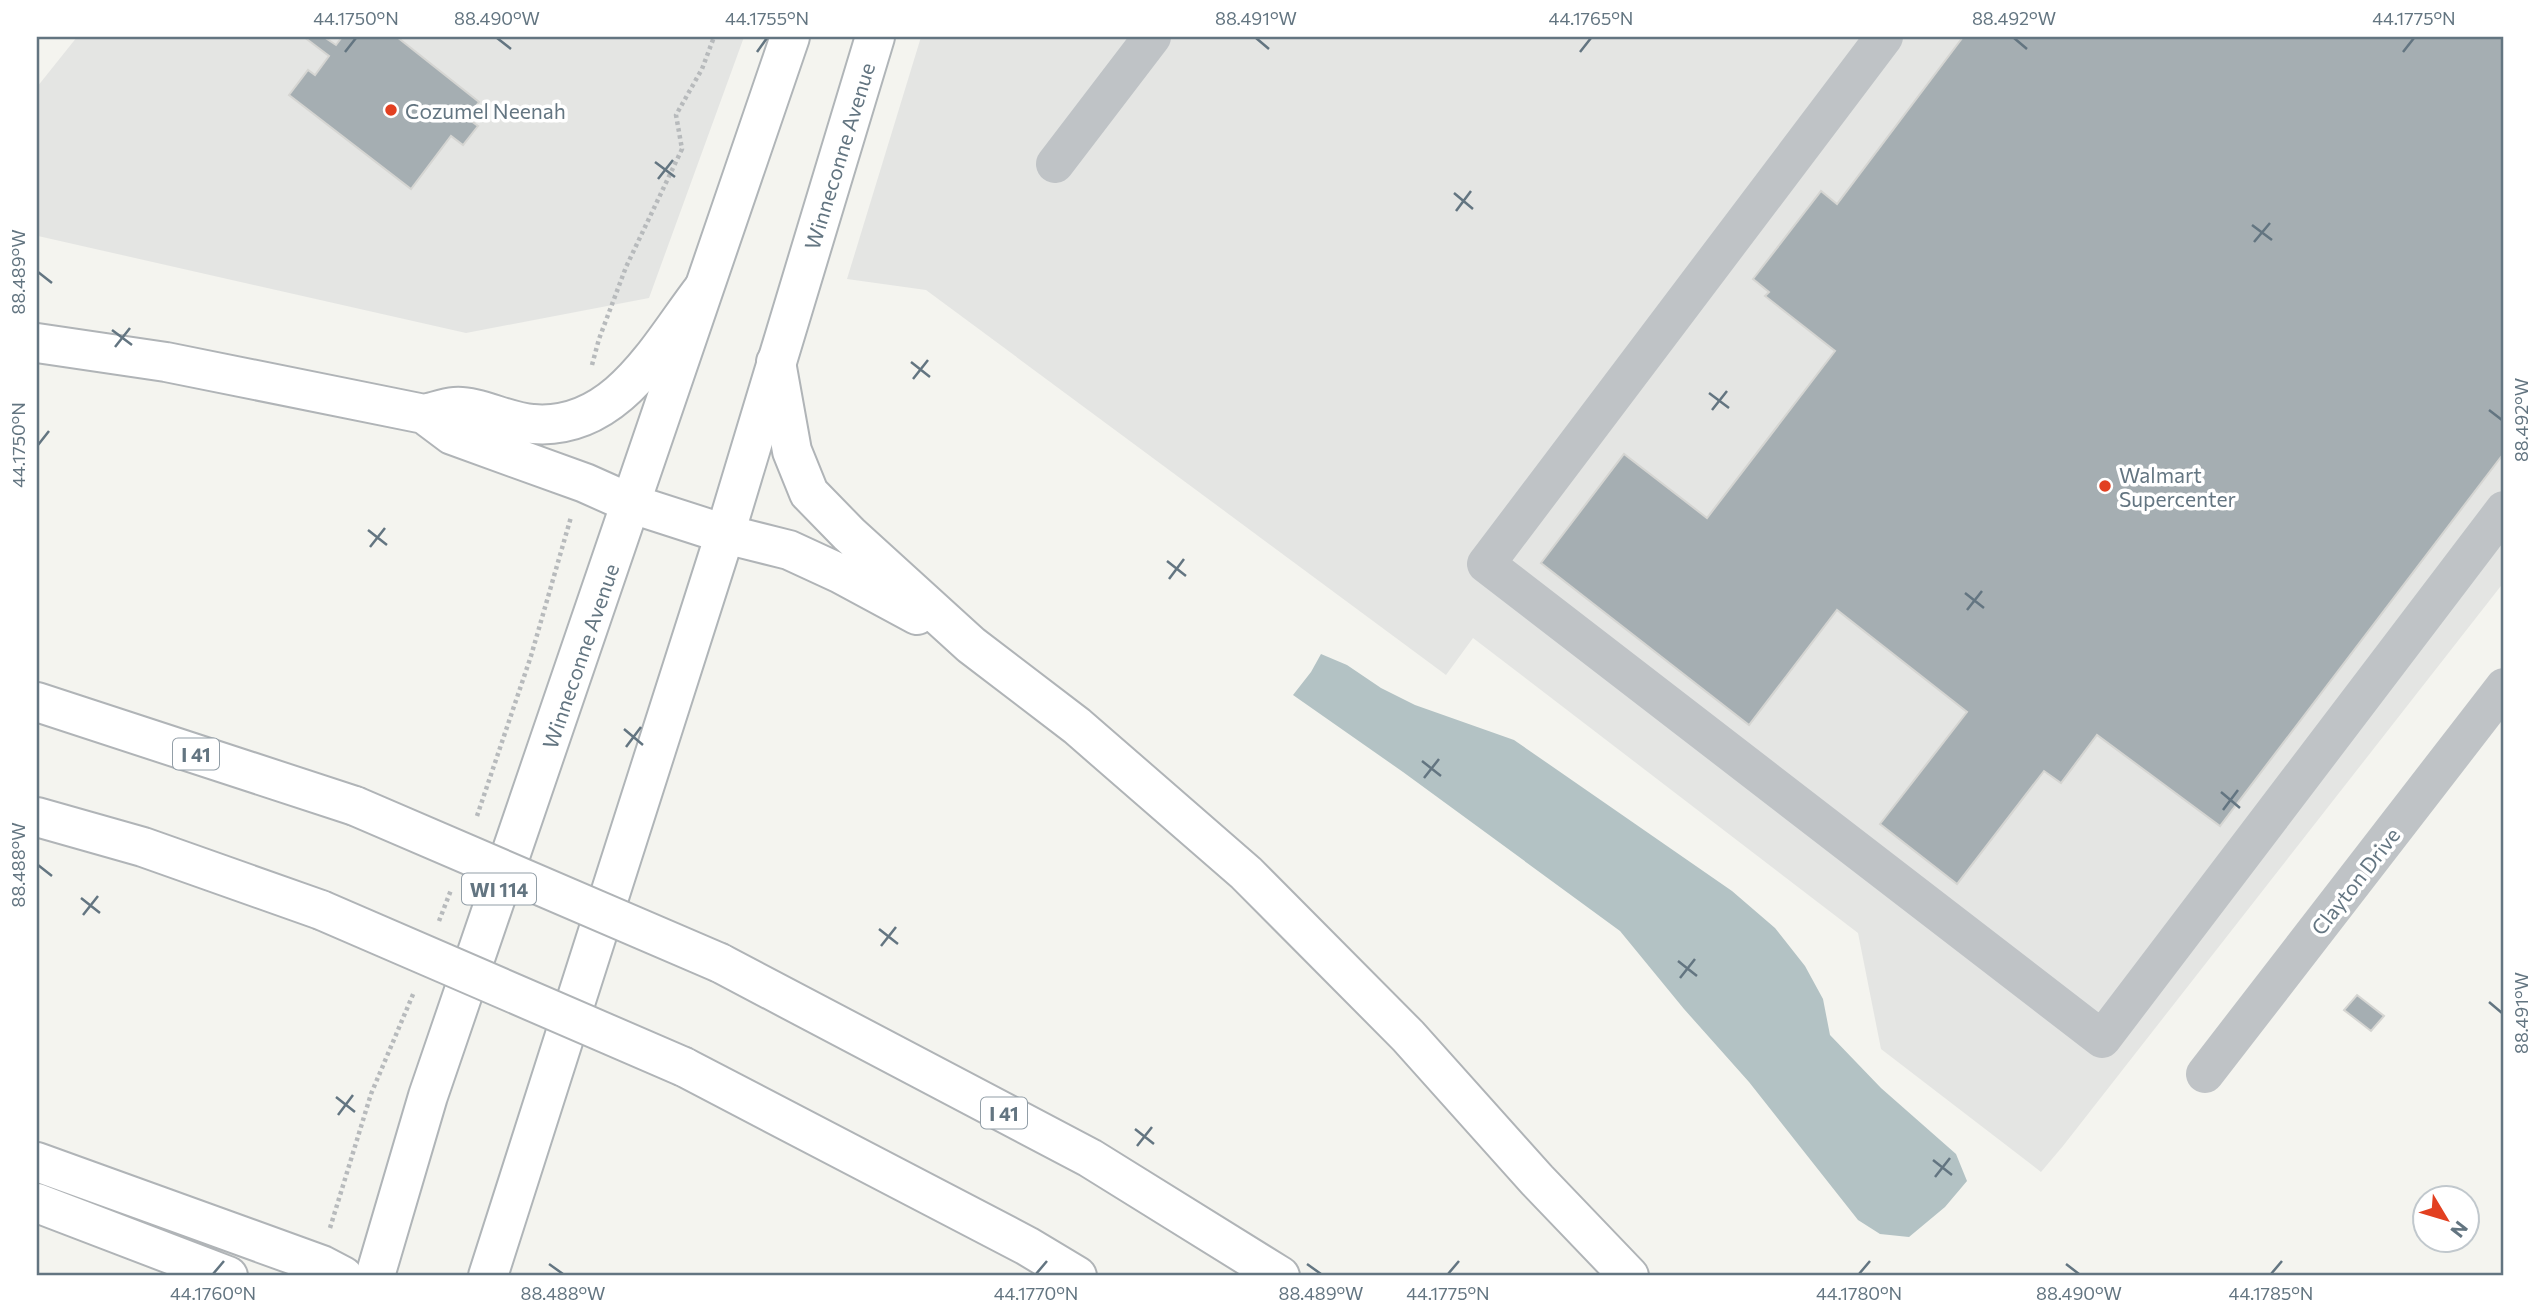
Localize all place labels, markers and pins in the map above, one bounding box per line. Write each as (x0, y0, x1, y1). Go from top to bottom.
place label: Cozumel Neenah (405, 98, 566, 123)
marker: Cozumel Neenah (383, 102, 399, 118)
place label: Walmart Supercenter (2119, 462, 2236, 511)
marker: Walmart Supercenter (2097, 478, 2113, 494)

